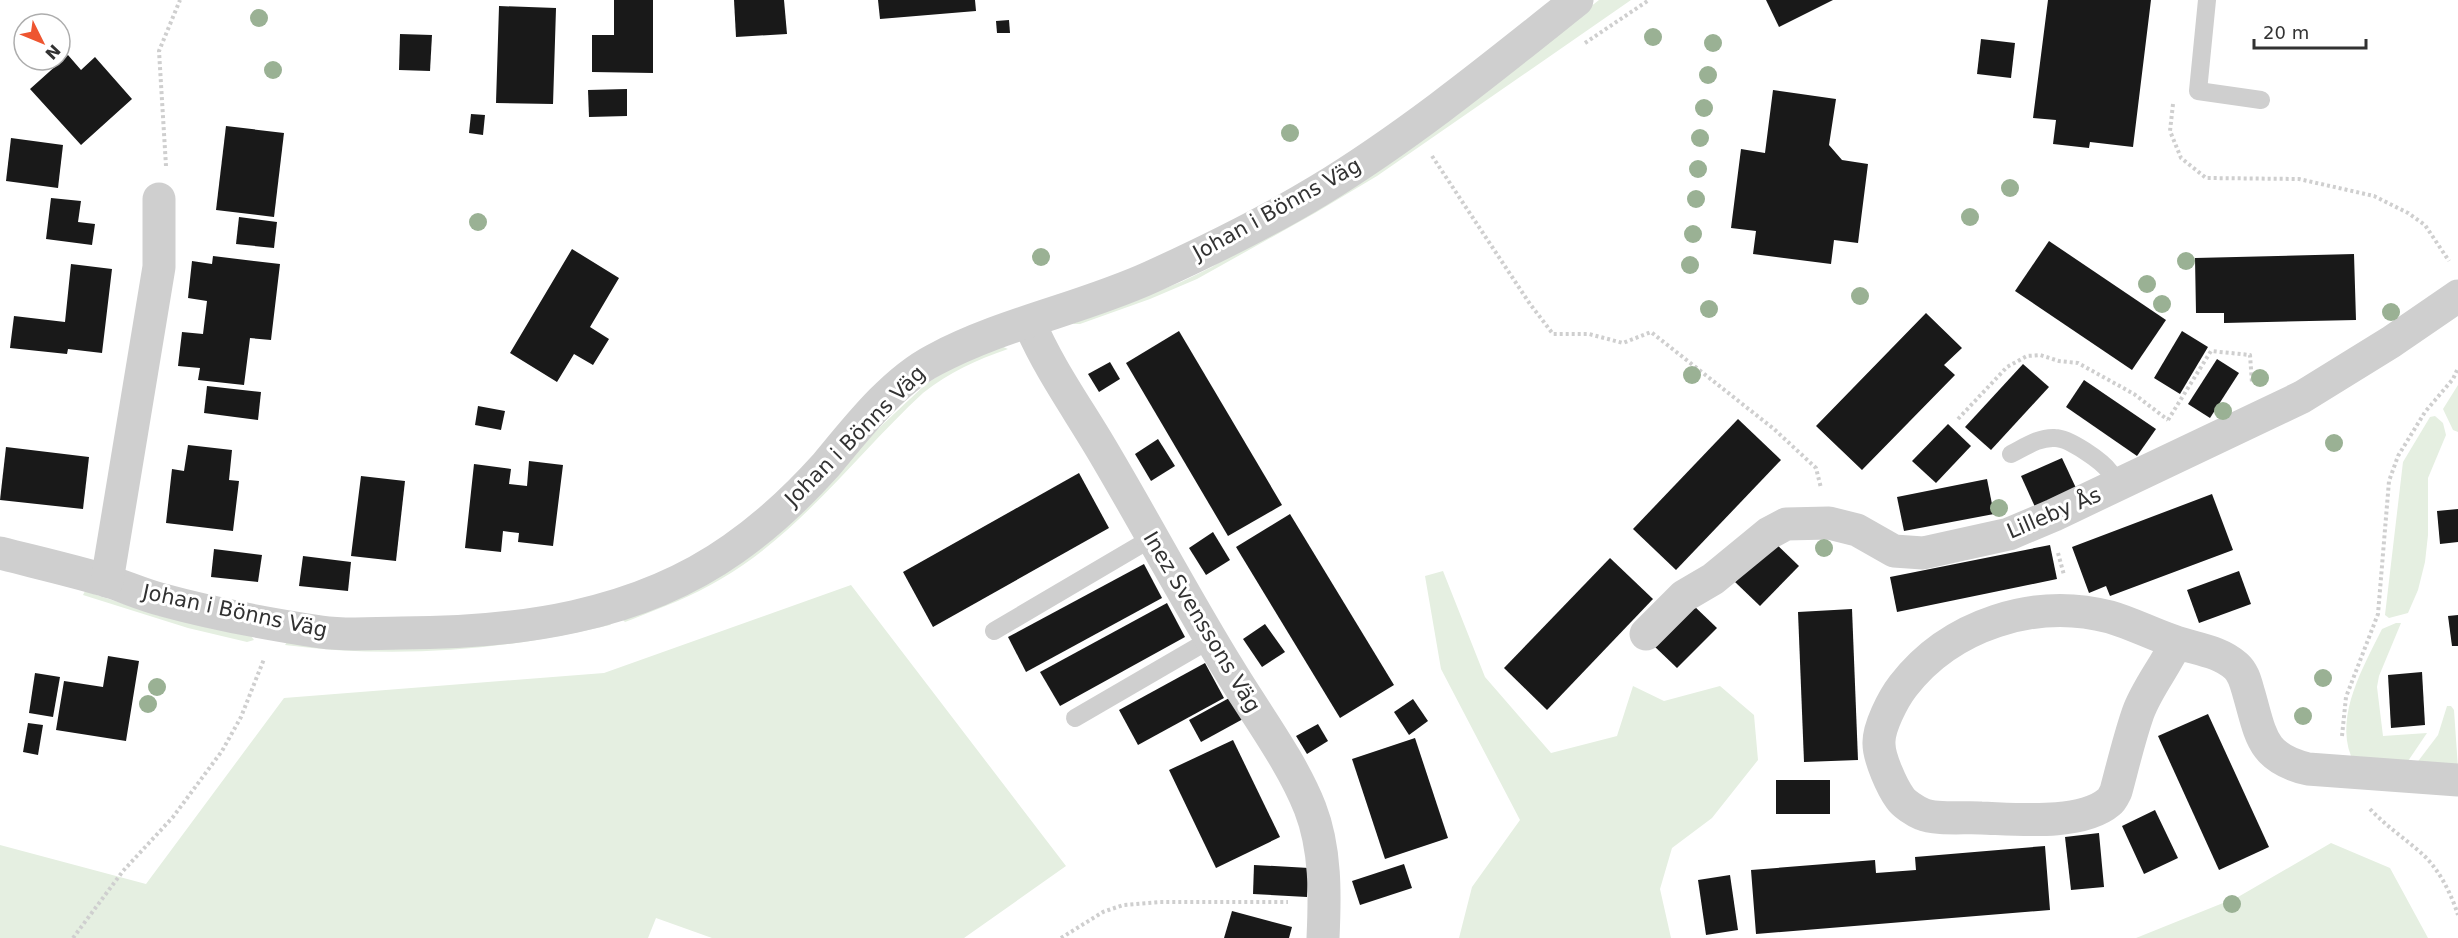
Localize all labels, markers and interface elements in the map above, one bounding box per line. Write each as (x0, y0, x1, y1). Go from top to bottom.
north arrow (12, 12, 72, 72)
scale bar (2254, 12, 2366, 50)
text: 20 m (2263, 22, 2309, 43)
text: N (41, 41, 64, 63)
street label: Johan i Bönns Väg (1187, 153, 1365, 266)
street label: Johan i Bönns Väg (779, 361, 930, 512)
street label: Lilleby Ås (2003, 481, 2105, 544)
street label: Inez Svenssons Väg (1138, 527, 1266, 717)
street label: Johan i Bönns Väg (139, 579, 330, 642)

